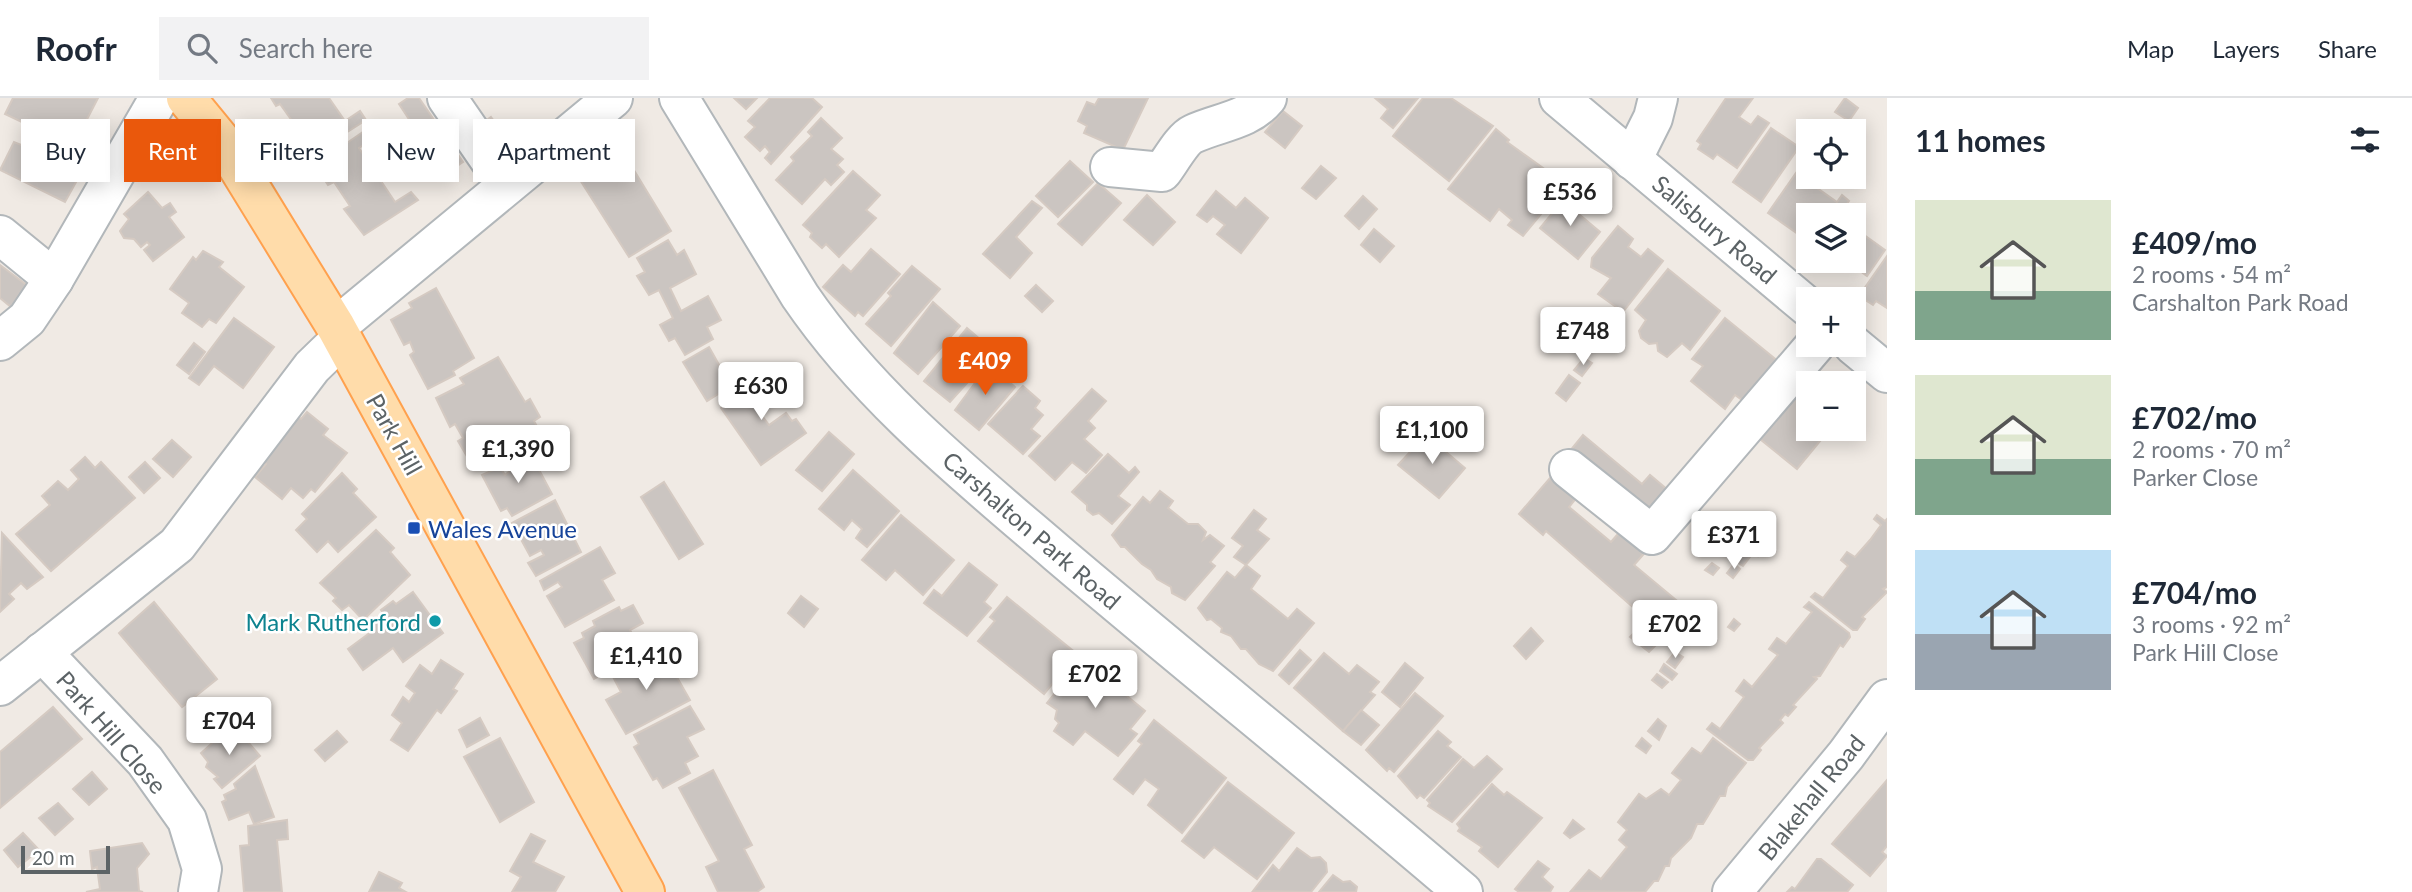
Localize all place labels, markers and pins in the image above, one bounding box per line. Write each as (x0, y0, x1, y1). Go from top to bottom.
pin: £536 (1529, 169, 1611, 228)
pin: £748 (1542, 308, 1624, 367)
pin: £409 (944, 338, 1026, 397)
pin: £630 (720, 362, 802, 422)
pin: £1,100 (1375, 406, 1489, 466)
pin: £1,390 (461, 426, 575, 485)
pin: £371 (1693, 512, 1775, 571)
place label: Wales Avenue (428, 514, 577, 543)
marker: Wales Avenue (406, 520, 422, 536)
pin: £702 (1634, 601, 1716, 660)
place label: Mark Rutherford (245, 607, 421, 636)
marker: Mark Rutherford (427, 613, 443, 629)
pin: £1,410 (589, 632, 703, 692)
pin: £702 (1054, 650, 1136, 710)
pin: £704 (188, 698, 270, 757)

